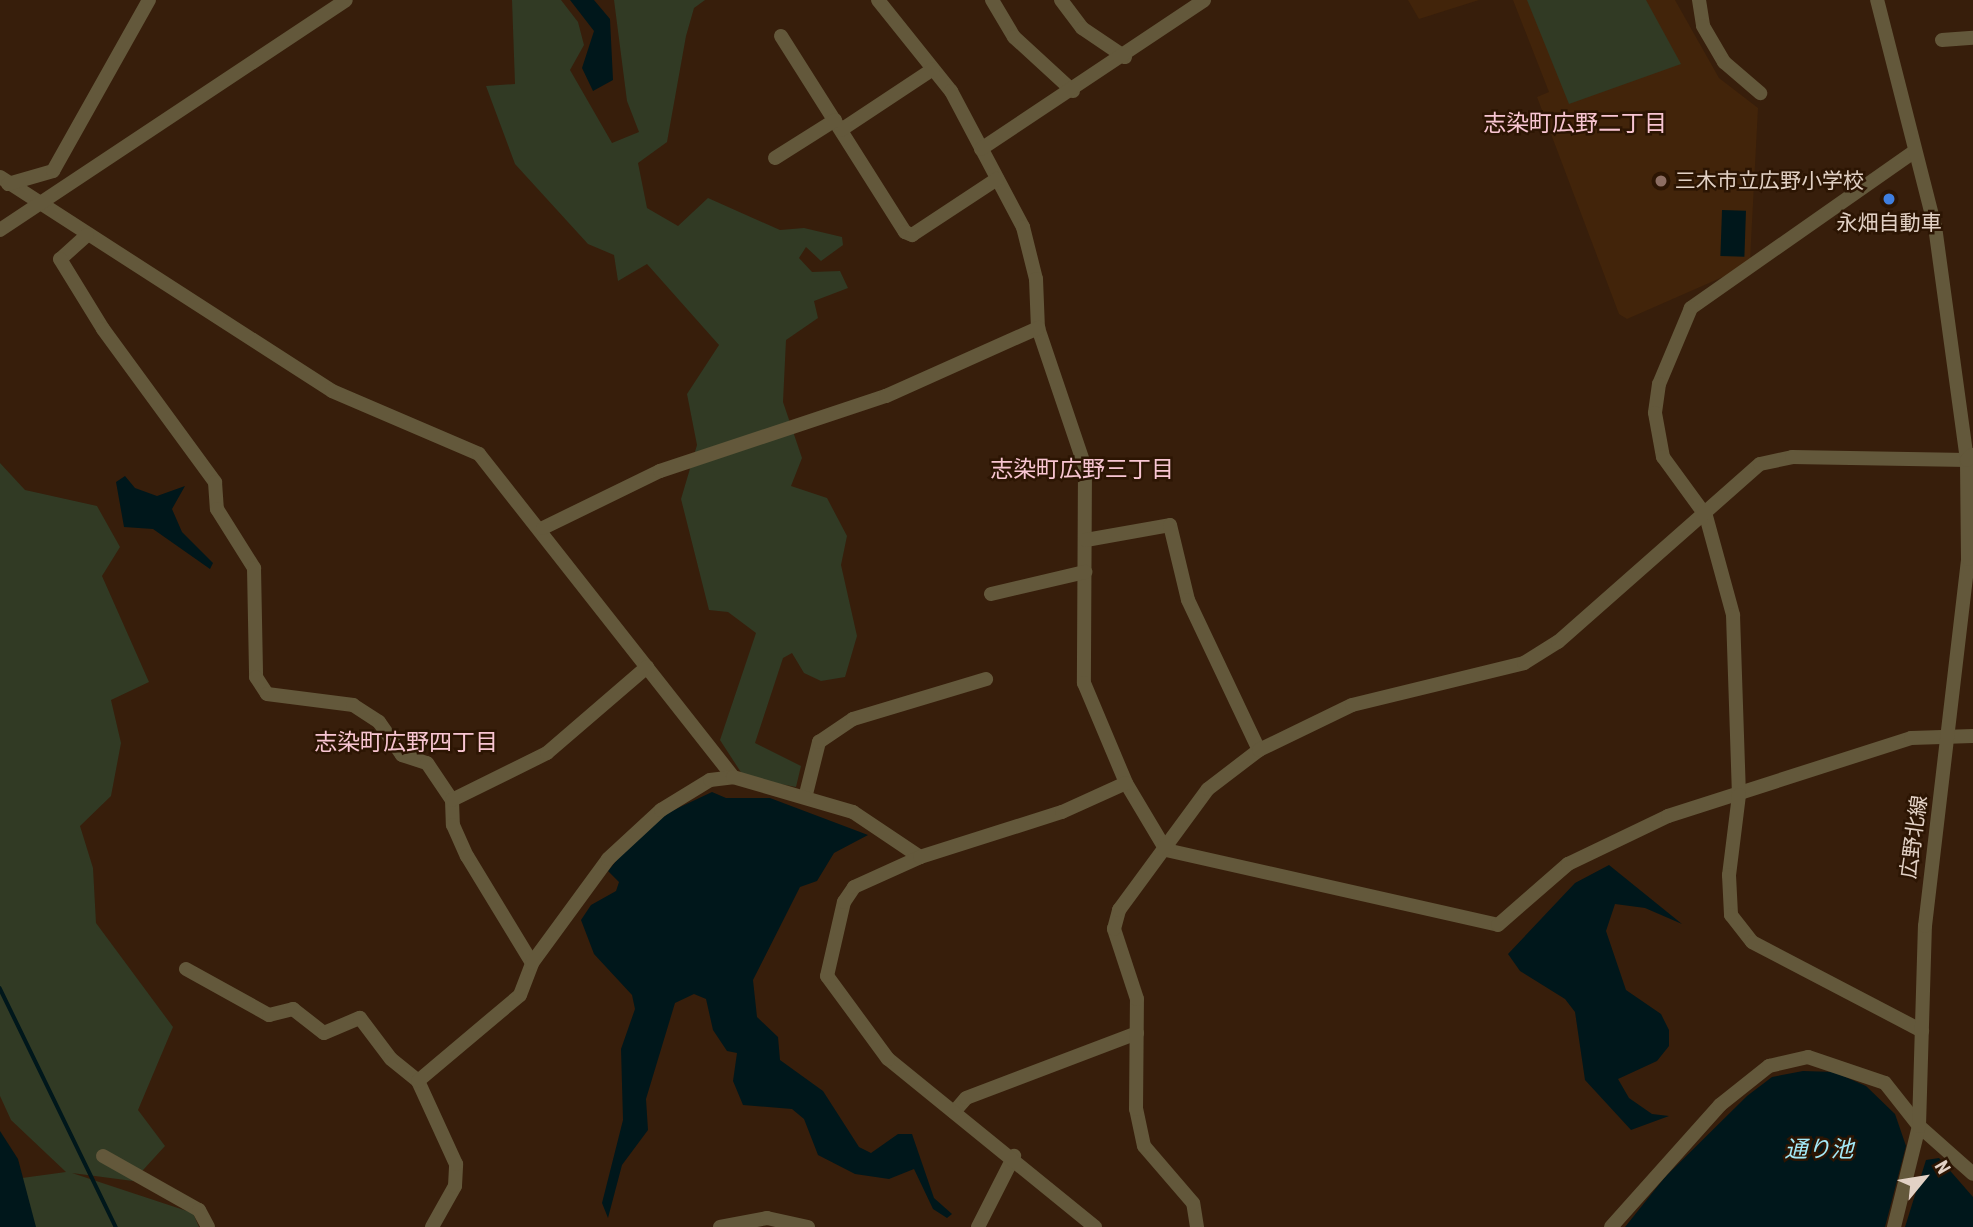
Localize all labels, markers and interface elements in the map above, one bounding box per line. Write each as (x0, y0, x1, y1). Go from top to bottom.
district label: 志染町広野二丁目 (1483, 110, 1667, 138)
place label: 三木市立広野小学校 (1675, 168, 1864, 194)
marker: 三木市立広野小学校 (1653, 173, 1669, 189)
marker: 永畑自動車 (1881, 191, 1897, 207)
place label: 永畑自動車 (1837, 210, 1941, 236)
district label: 志染町広野三丁目 (990, 456, 1174, 484)
district label: 志染町広野四丁目 (314, 729, 498, 757)
street label: 広野北線 (1896, 794, 1932, 880)
water label: 通り池 (1785, 1136, 1853, 1164)
north arrow (1889, 1143, 1959, 1213)
text: N (1930, 1156, 1955, 1178)

